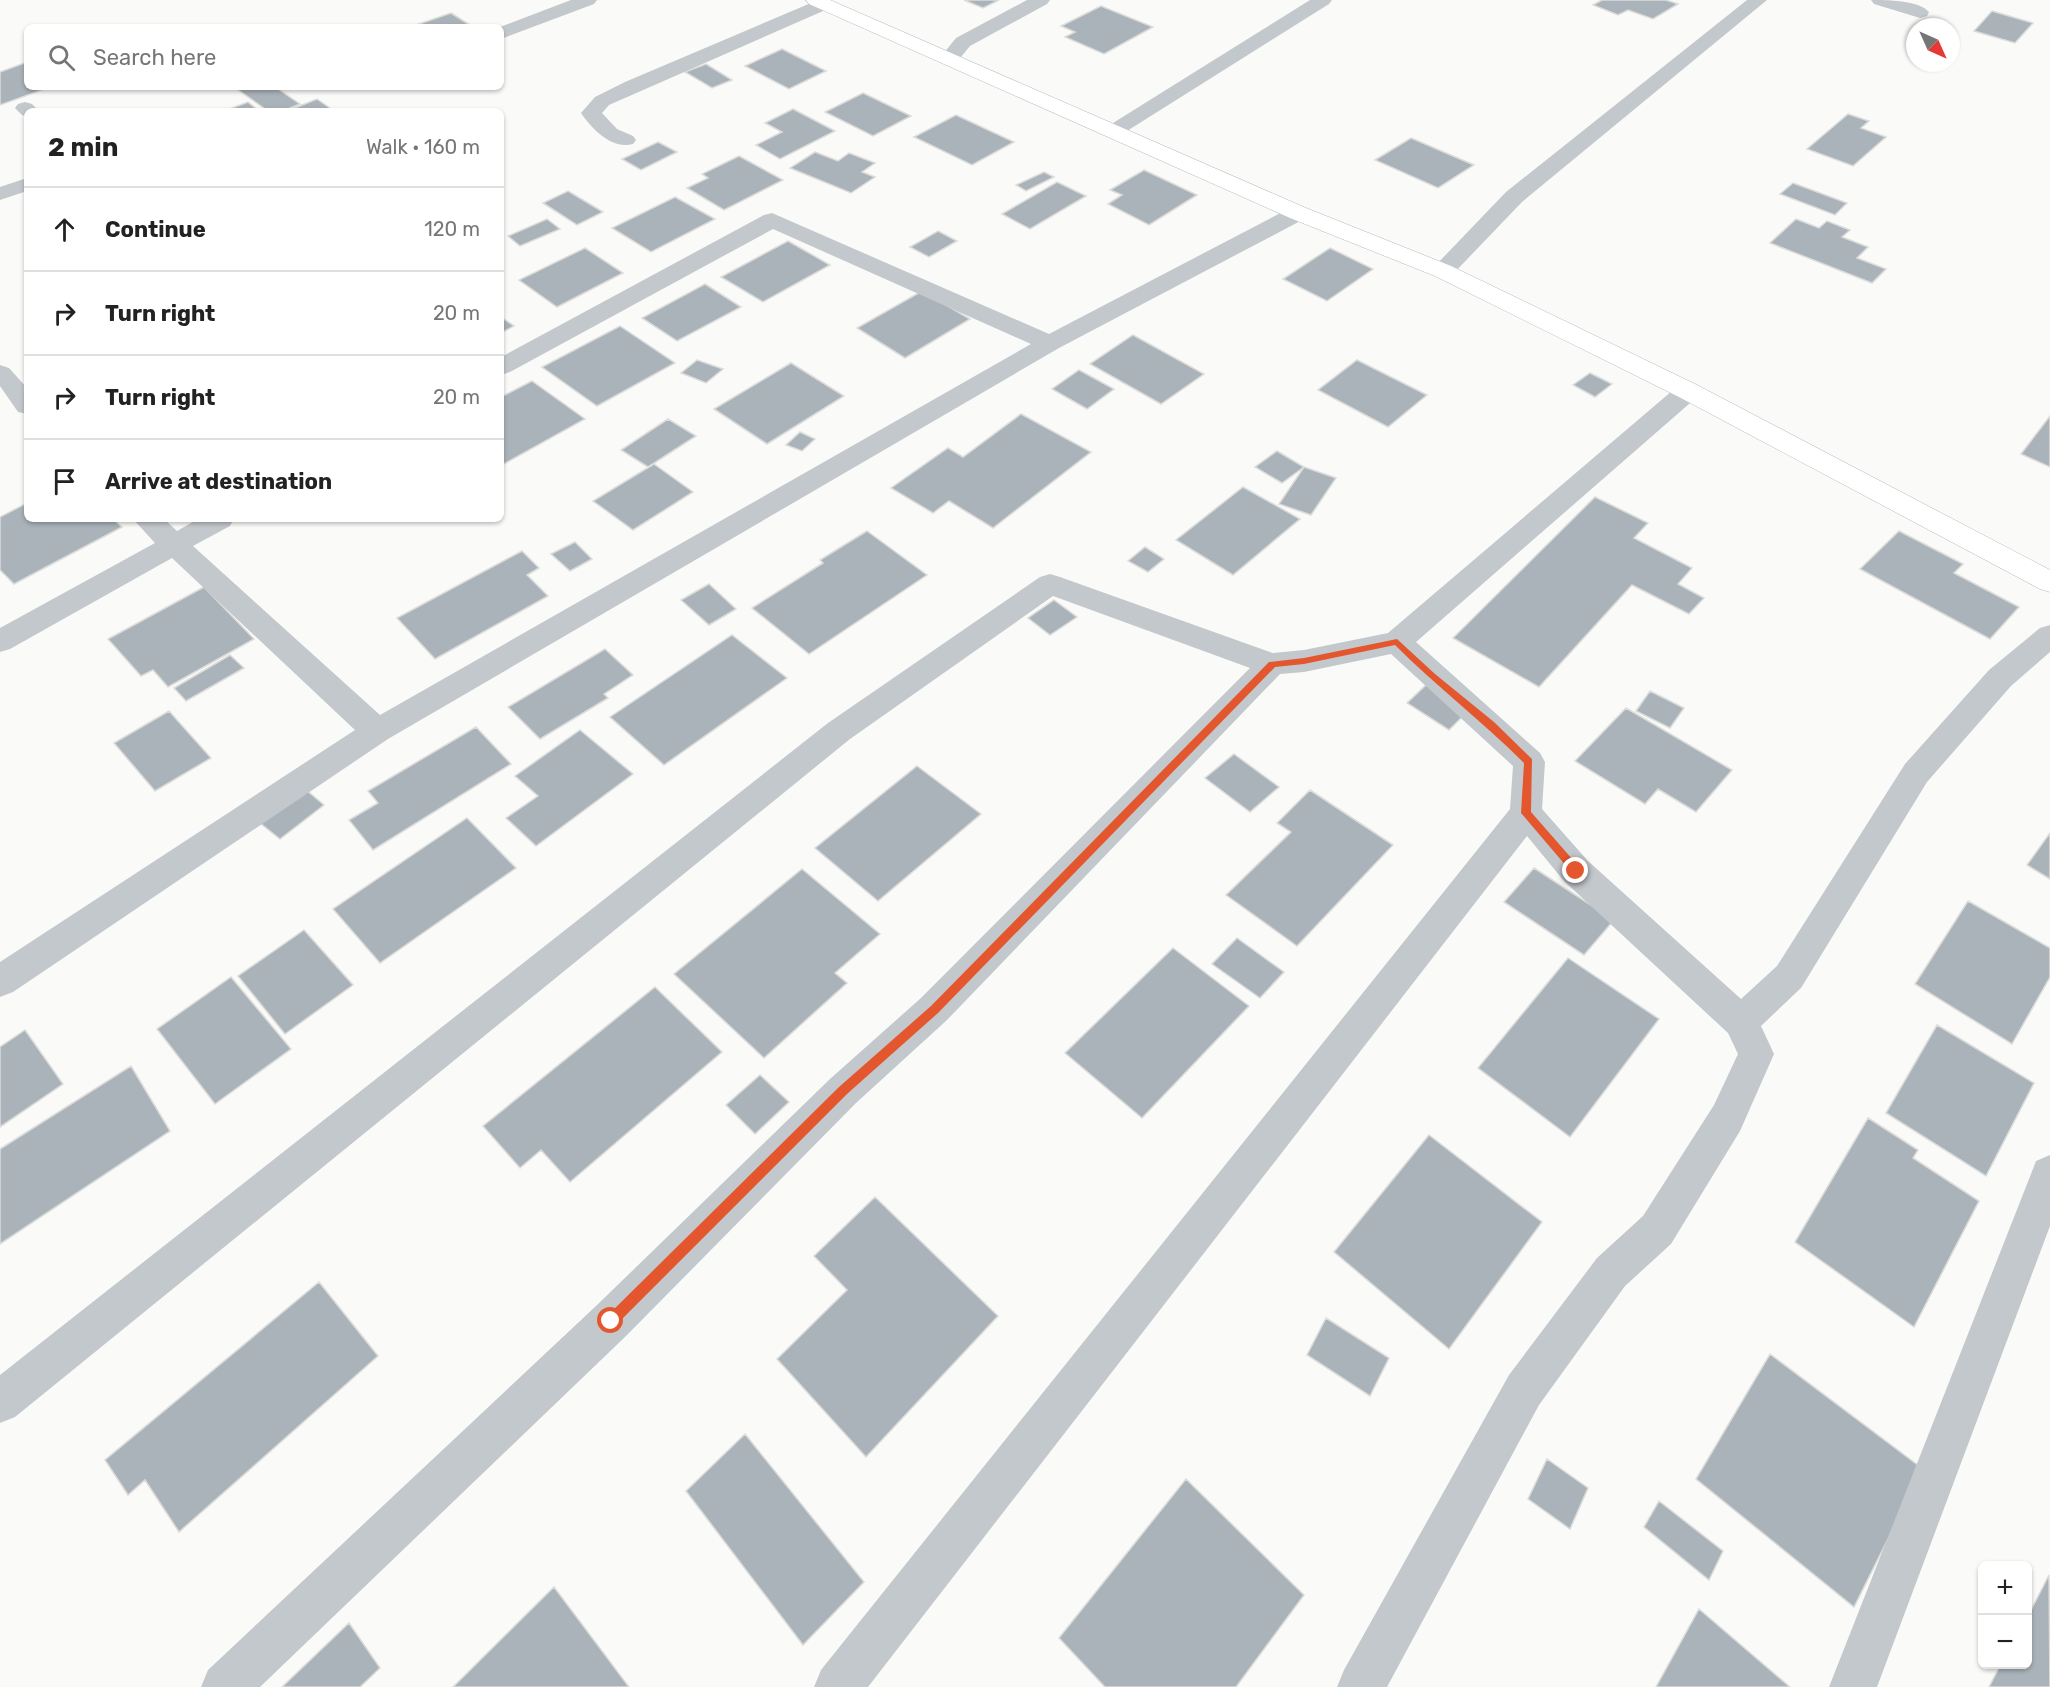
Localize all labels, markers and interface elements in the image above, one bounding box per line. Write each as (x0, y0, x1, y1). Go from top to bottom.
north arrow (1906, 18, 1960, 72)
search box (24, 24, 504, 90)
icon: search (45, 41, 78, 74)
text: Search here (93, 44, 216, 71)
text: 2 min (48, 132, 118, 163)
text: Walk · 160 m (366, 135, 480, 159)
icon: ahead (48, 213, 81, 246)
text: Continue (105, 216, 206, 243)
text: 120 m (424, 217, 480, 241)
icon: right (48, 297, 81, 330)
text: Turn right (105, 300, 215, 327)
text: 20 m (433, 301, 480, 325)
icon: right (48, 381, 81, 414)
text: Turn right (105, 384, 215, 411)
text: 20 m (433, 385, 480, 409)
icon: arrive (48, 465, 81, 498)
text: Arrive at destination (105, 468, 332, 495)
route end (1562, 857, 1588, 883)
route start (597, 1307, 623, 1333)
map controls (1978, 1561, 2032, 1669)
button: + (1978, 1561, 2032, 1615)
button: − (1978, 1615, 2032, 1669)

